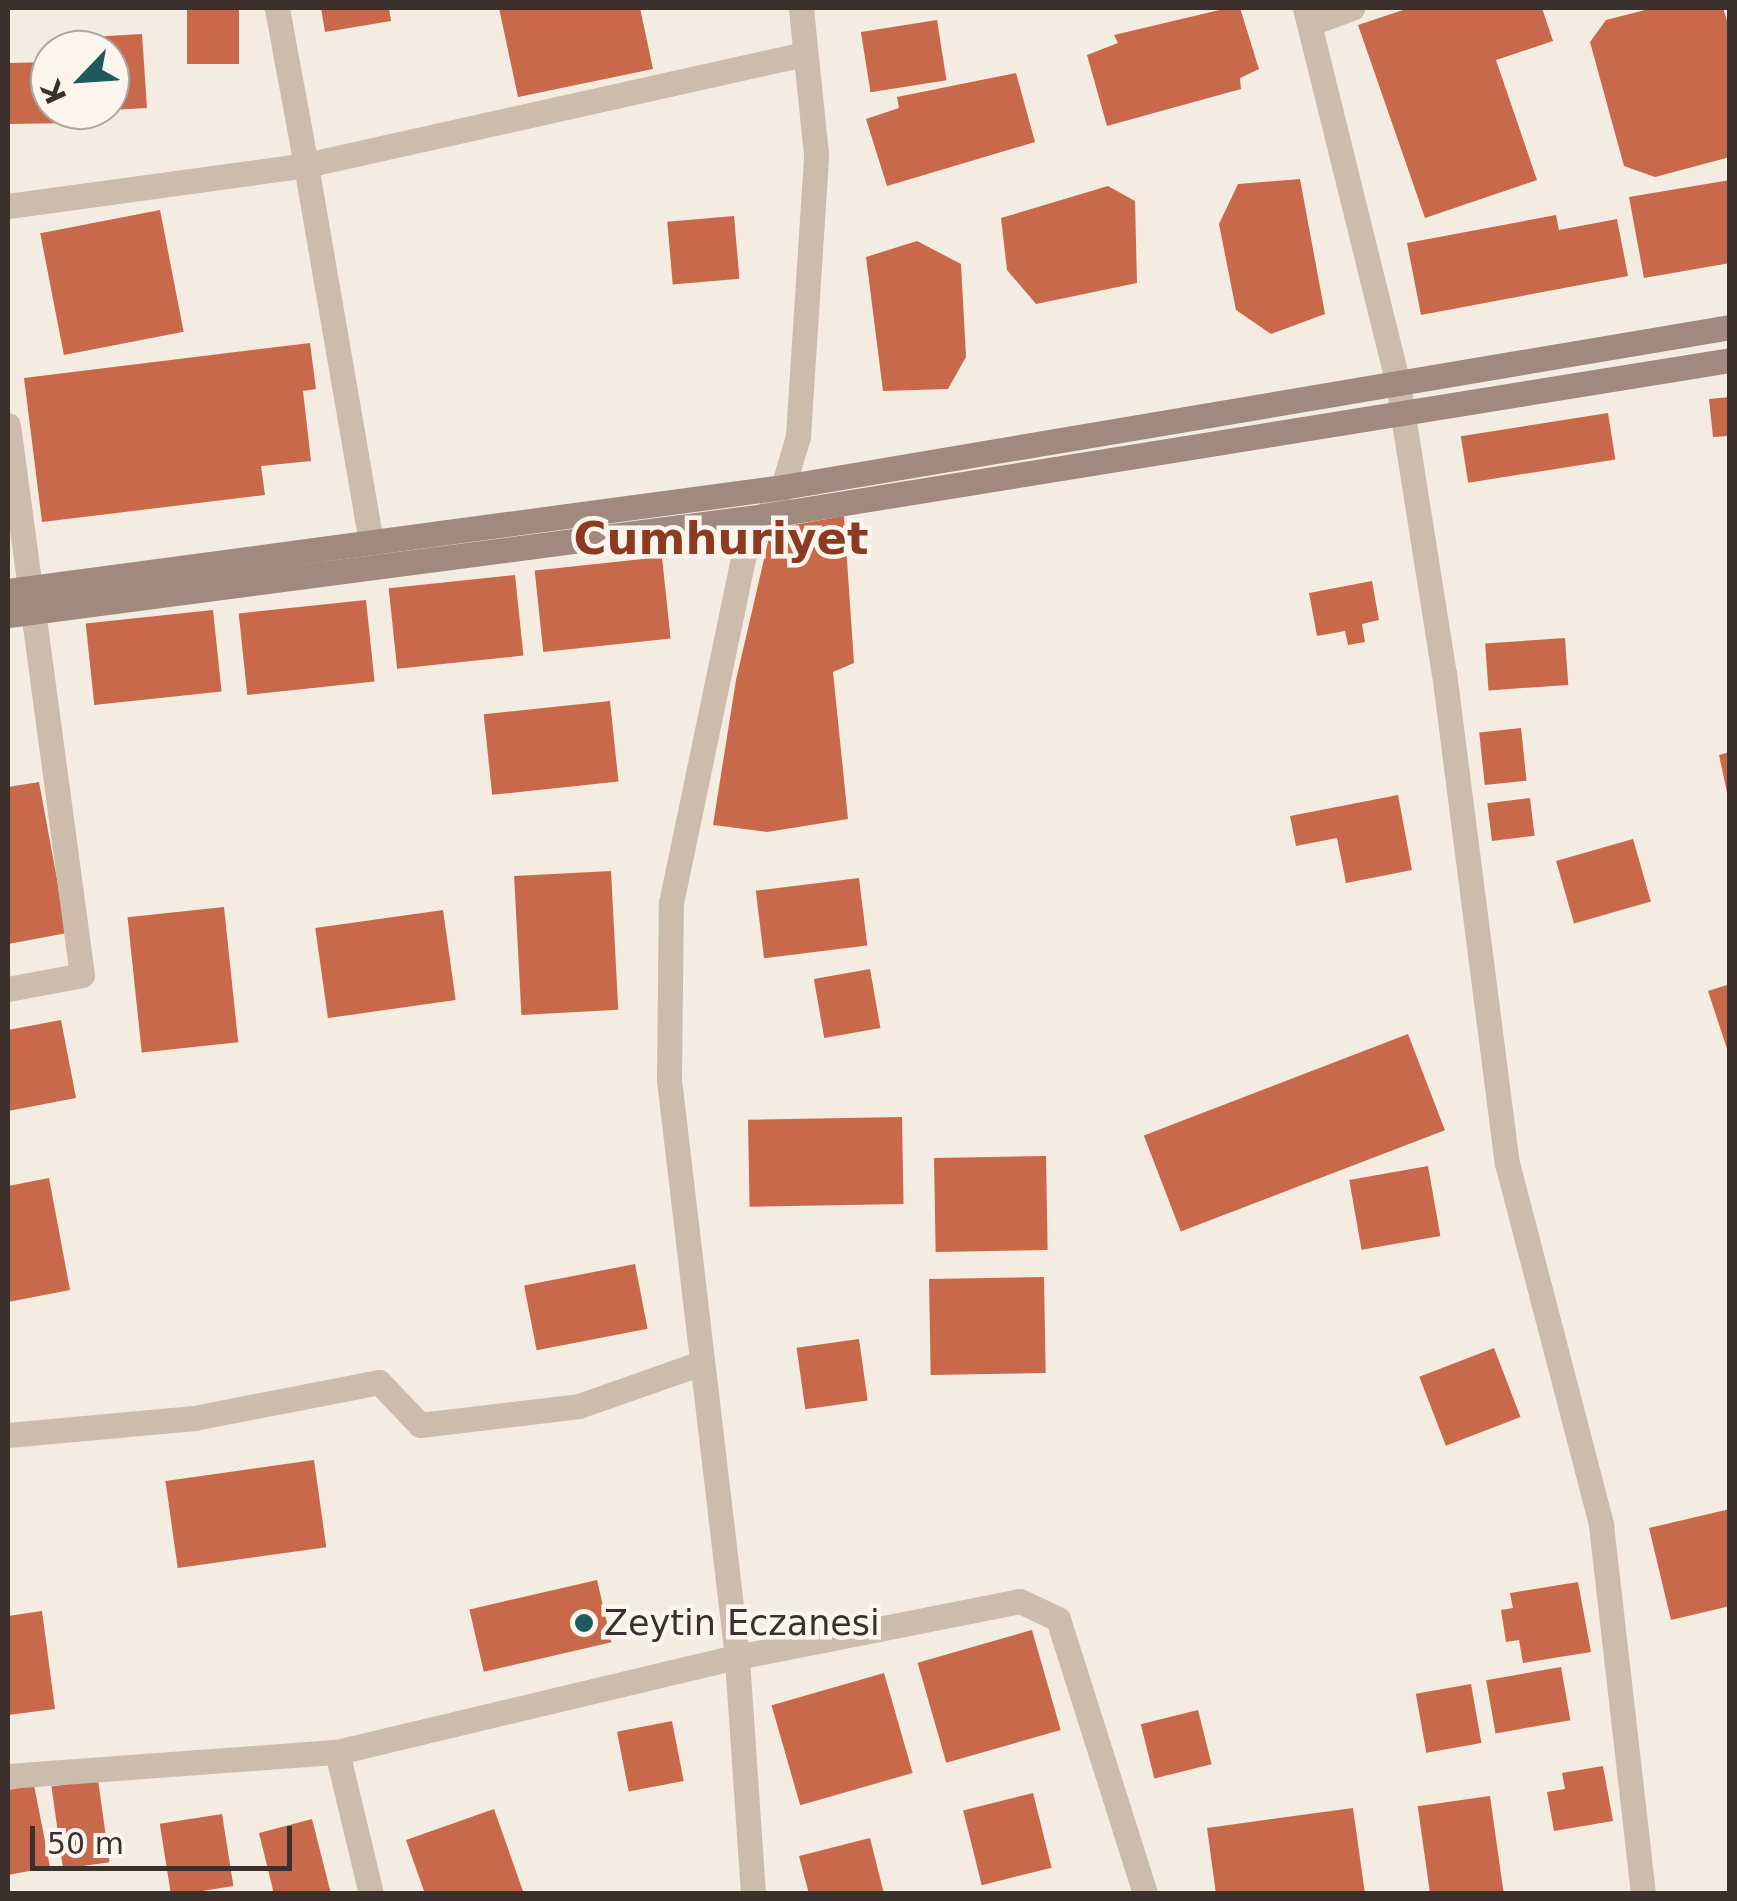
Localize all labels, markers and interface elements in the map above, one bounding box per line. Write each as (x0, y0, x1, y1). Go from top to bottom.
north arrow (30, 30, 130, 130)
text: K (35, 75, 74, 109)
district label: Cumhuriyet (573, 512, 869, 566)
place label: Zeytin Eczanesi (604, 1602, 880, 1644)
marker: Zeytin Eczanesi (573, 1612, 595, 1634)
scale bar (35, 1806, 298, 1868)
text: 50 m (47, 1826, 124, 1861)

